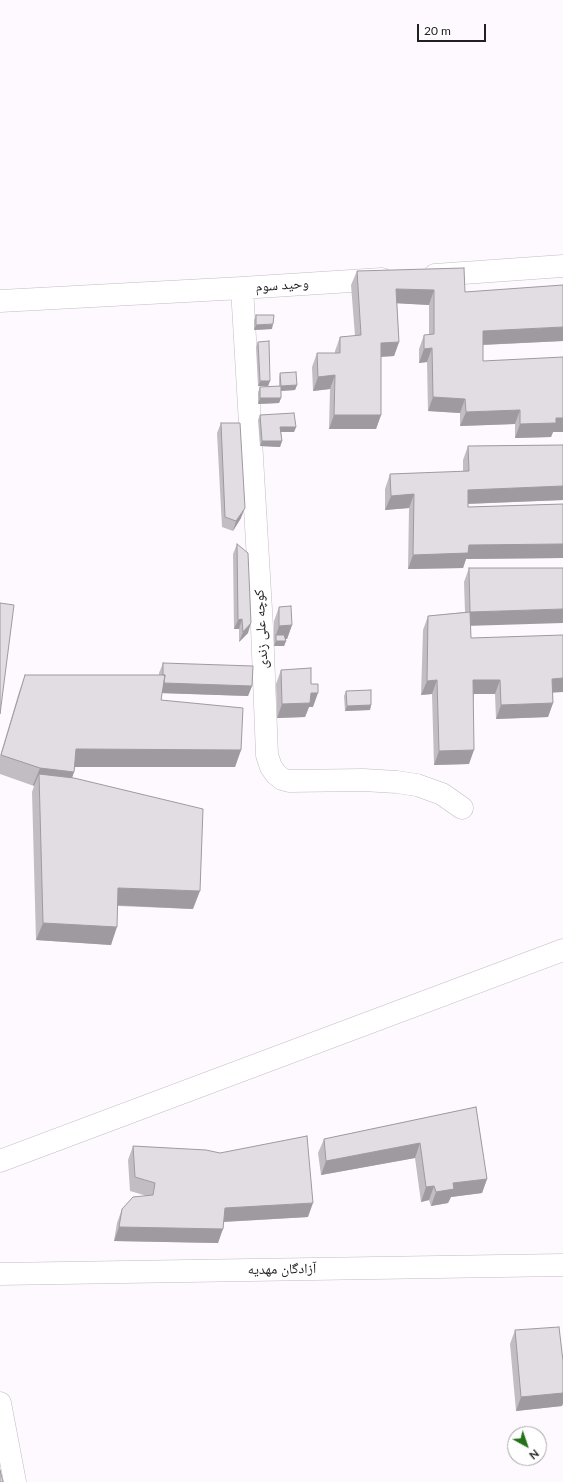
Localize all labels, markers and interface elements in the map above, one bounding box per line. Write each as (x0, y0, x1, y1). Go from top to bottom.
scale bar (419, 16, 488, 42)
text: 20 m (424, 23, 451, 38)
street label: وحید سوم (255, 275, 309, 295)
street label: کوچه علی زندی (251, 589, 271, 669)
street label: آزادگان مهدیه (248, 1260, 316, 1278)
north arrow (507, 1426, 547, 1466)
text: N (527, 1447, 542, 1463)

